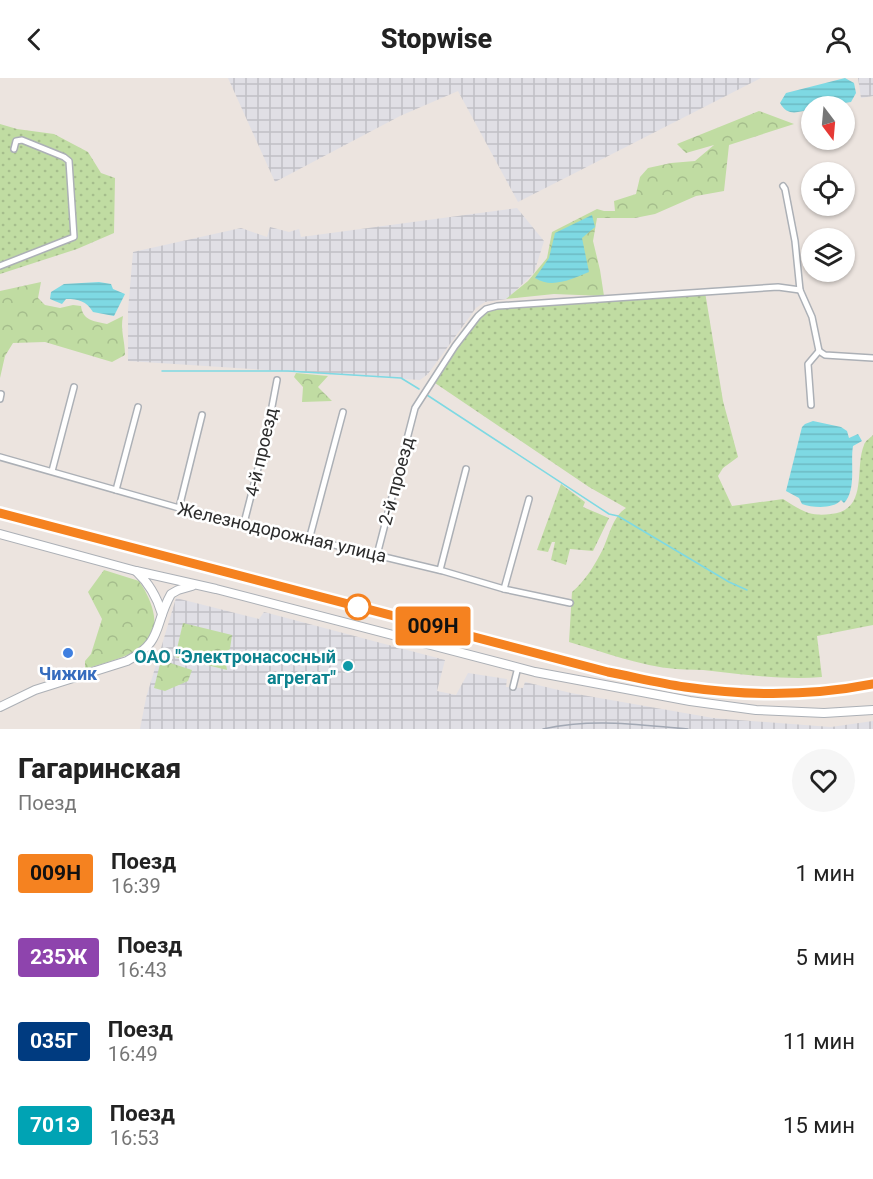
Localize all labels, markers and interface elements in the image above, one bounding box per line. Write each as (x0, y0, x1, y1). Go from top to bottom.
icon: back (18, 23, 51, 56)
text: Stopwise (381, 23, 492, 55)
icon: person (822, 23, 855, 56)
north arrow (801, 96, 855, 150)
map controls (801, 96, 855, 282)
button: locate (801, 162, 855, 216)
button: layers (801, 228, 855, 282)
street label: 4-й проезд (241, 406, 281, 498)
street label: 2-й проезд (374, 435, 418, 527)
street label: Железнодорожная улица (175, 498, 389, 566)
unlabelled marker (345, 594, 371, 620)
line badge: 009Н (391, 606, 475, 646)
text: 009Н (408, 614, 458, 638)
marker: Чижик (61, 646, 75, 660)
place label: ОАО "Электронасосный агрегат" (134, 646, 336, 688)
marker: ОАО "Электронасосный агрегат" (341, 659, 355, 673)
place label: Чижик (39, 663, 98, 684)
button: heart (792, 749, 855, 812)
text: Гагаринская (18, 752, 181, 785)
text: Поезд (18, 791, 77, 815)
text: Поезд (111, 849, 176, 874)
text: 009Н (30, 861, 81, 885)
text: 1 мин (795, 861, 855, 886)
text: 16:39 (111, 874, 161, 898)
text: Поезд (117, 933, 182, 958)
text: 235Ж (30, 945, 87, 969)
text: 5 мин (795, 945, 855, 970)
text: 16:43 (117, 958, 167, 982)
text: Поезд (108, 1017, 173, 1042)
text: 035Г (30, 1029, 78, 1053)
text: 11 мин (783, 1029, 855, 1054)
text: 16:49 (108, 1042, 158, 1066)
text: Поезд (110, 1101, 175, 1126)
text: 701Э (30, 1113, 80, 1137)
text: 15 мин (783, 1113, 855, 1138)
text: 16:53 (110, 1126, 160, 1150)

